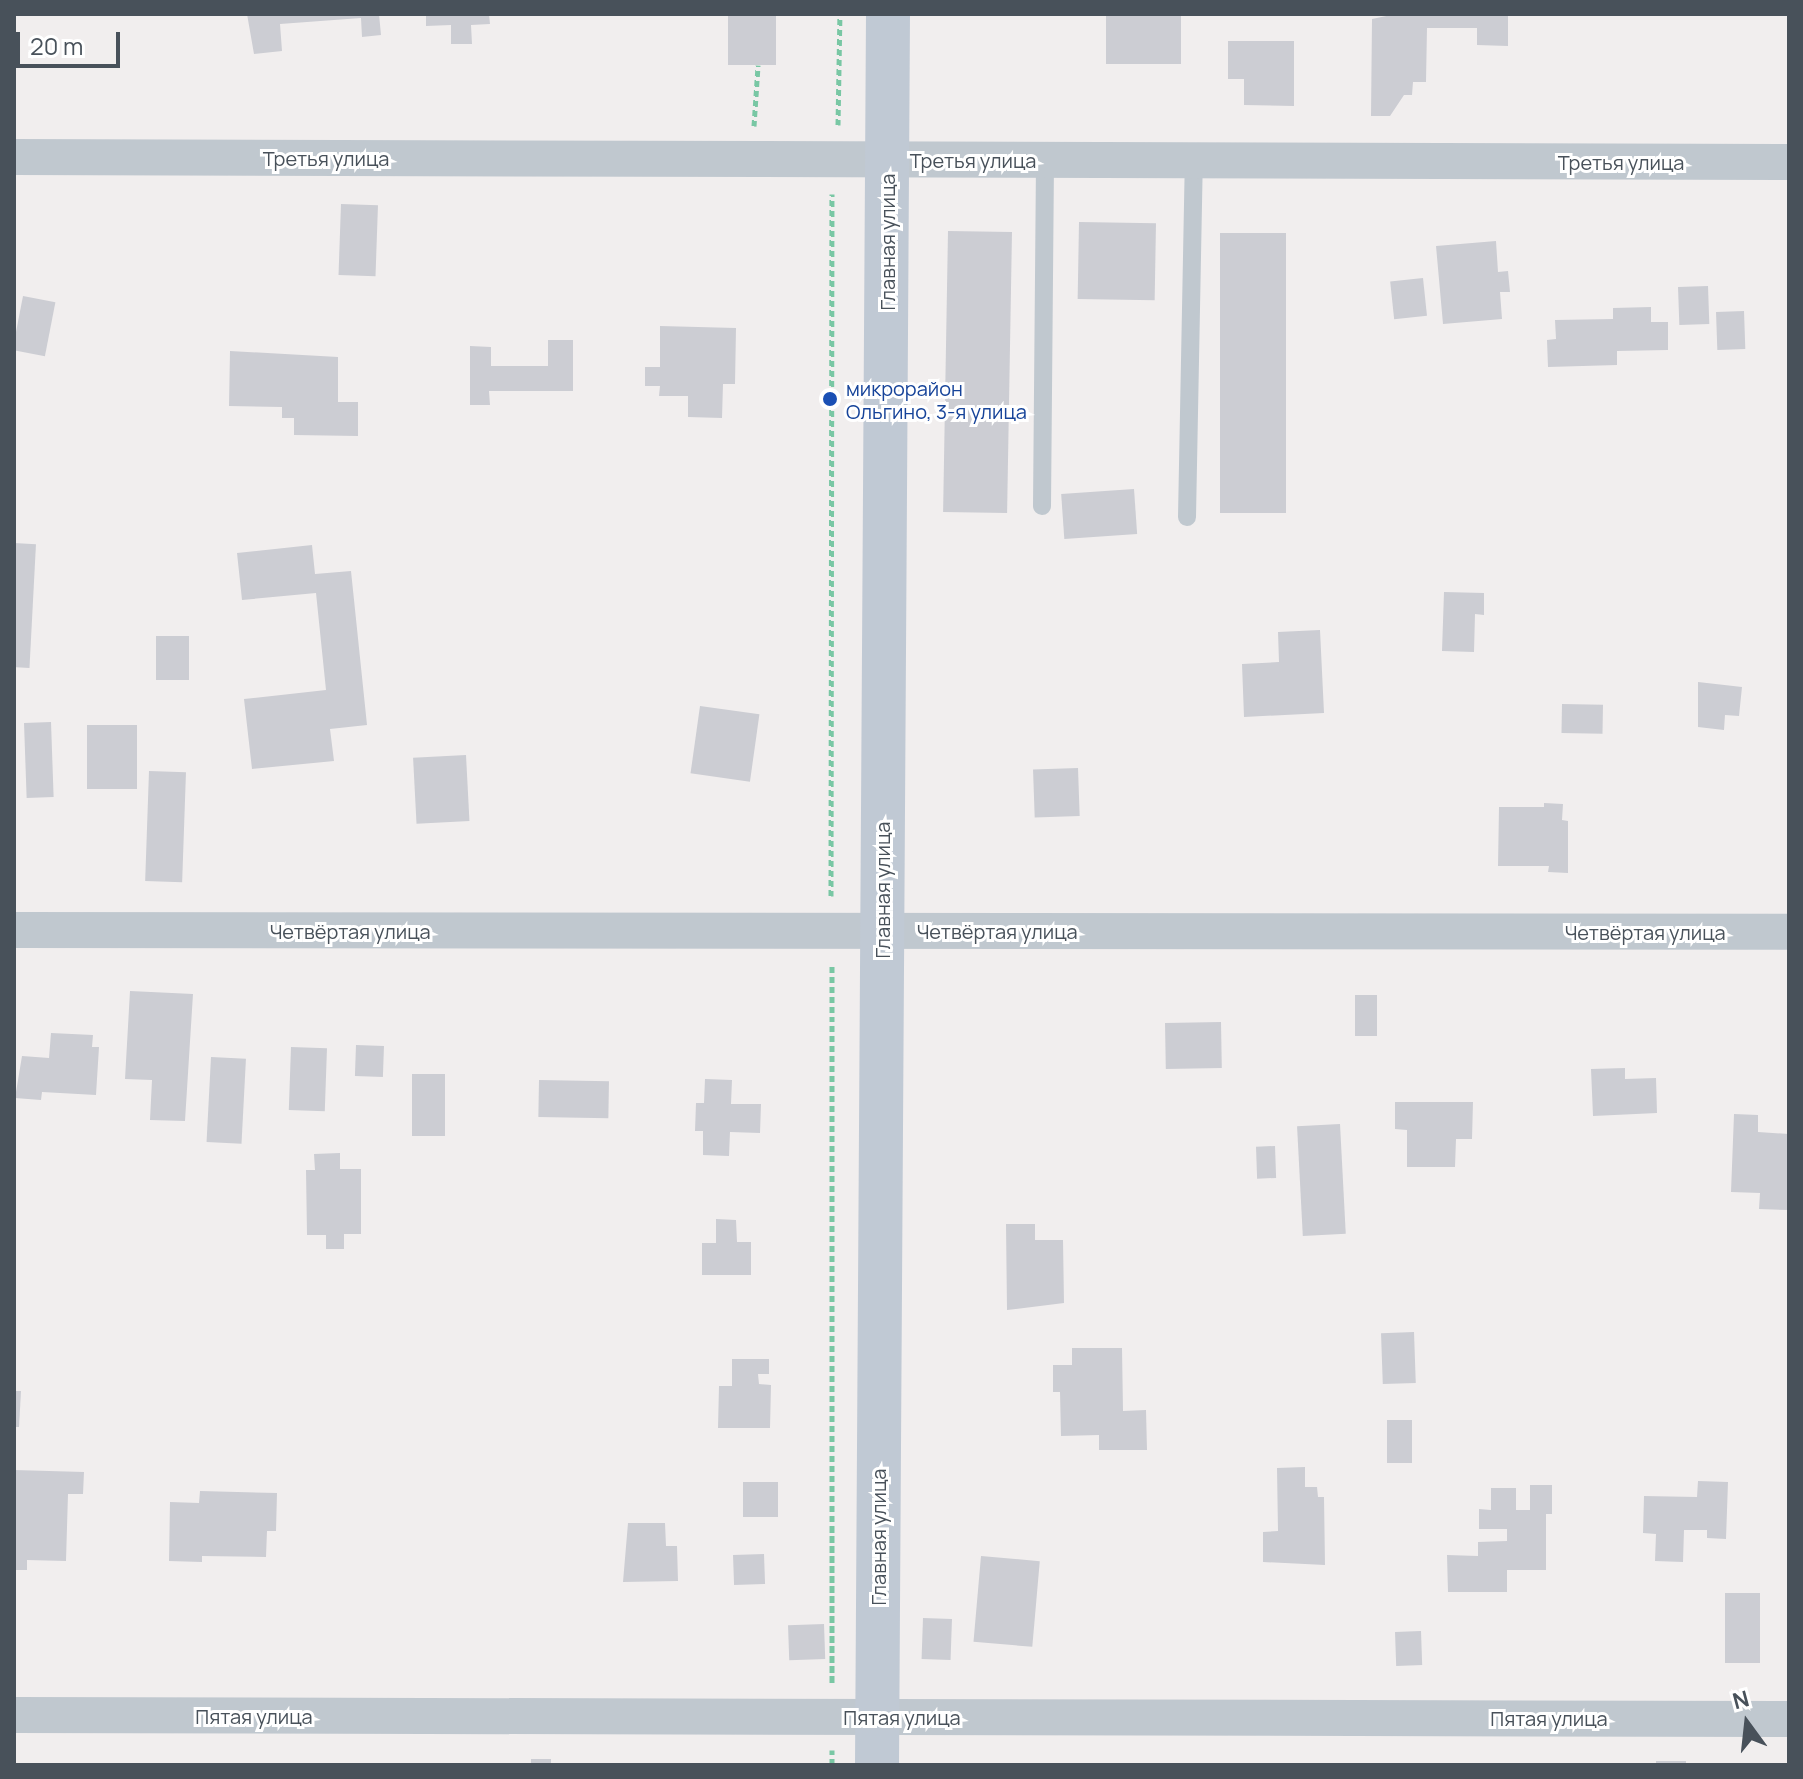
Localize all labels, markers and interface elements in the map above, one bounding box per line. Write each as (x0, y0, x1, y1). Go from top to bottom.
scale bar (20, 16, 124, 66)
text: 20 m (30, 29, 83, 62)
street label: Третья улица (263, 146, 389, 170)
street label: Третья улица (910, 148, 1036, 172)
street label: Третья улица (1558, 150, 1684, 174)
street label: Главная улица (875, 174, 899, 310)
place label: микрорайон Ольгино, 3-я улица (846, 376, 1027, 423)
marker: микрорайон Ольгино, 3-я улица (821, 390, 839, 408)
street label: Главная улица (870, 822, 894, 958)
street label: Четвёртая улица (269, 919, 431, 943)
street label: Четвёртая улица (916, 919, 1078, 943)
street label: Четвёртая улица (1564, 920, 1726, 944)
street label: Главная улица (866, 1469, 890, 1605)
north arrow (1707, 1683, 1787, 1763)
text: N (1729, 1683, 1752, 1716)
street label: Пятая улица (195, 1704, 313, 1728)
street label: Пятая улица (843, 1705, 961, 1729)
street label: Пятая улица (1490, 1706, 1608, 1730)

